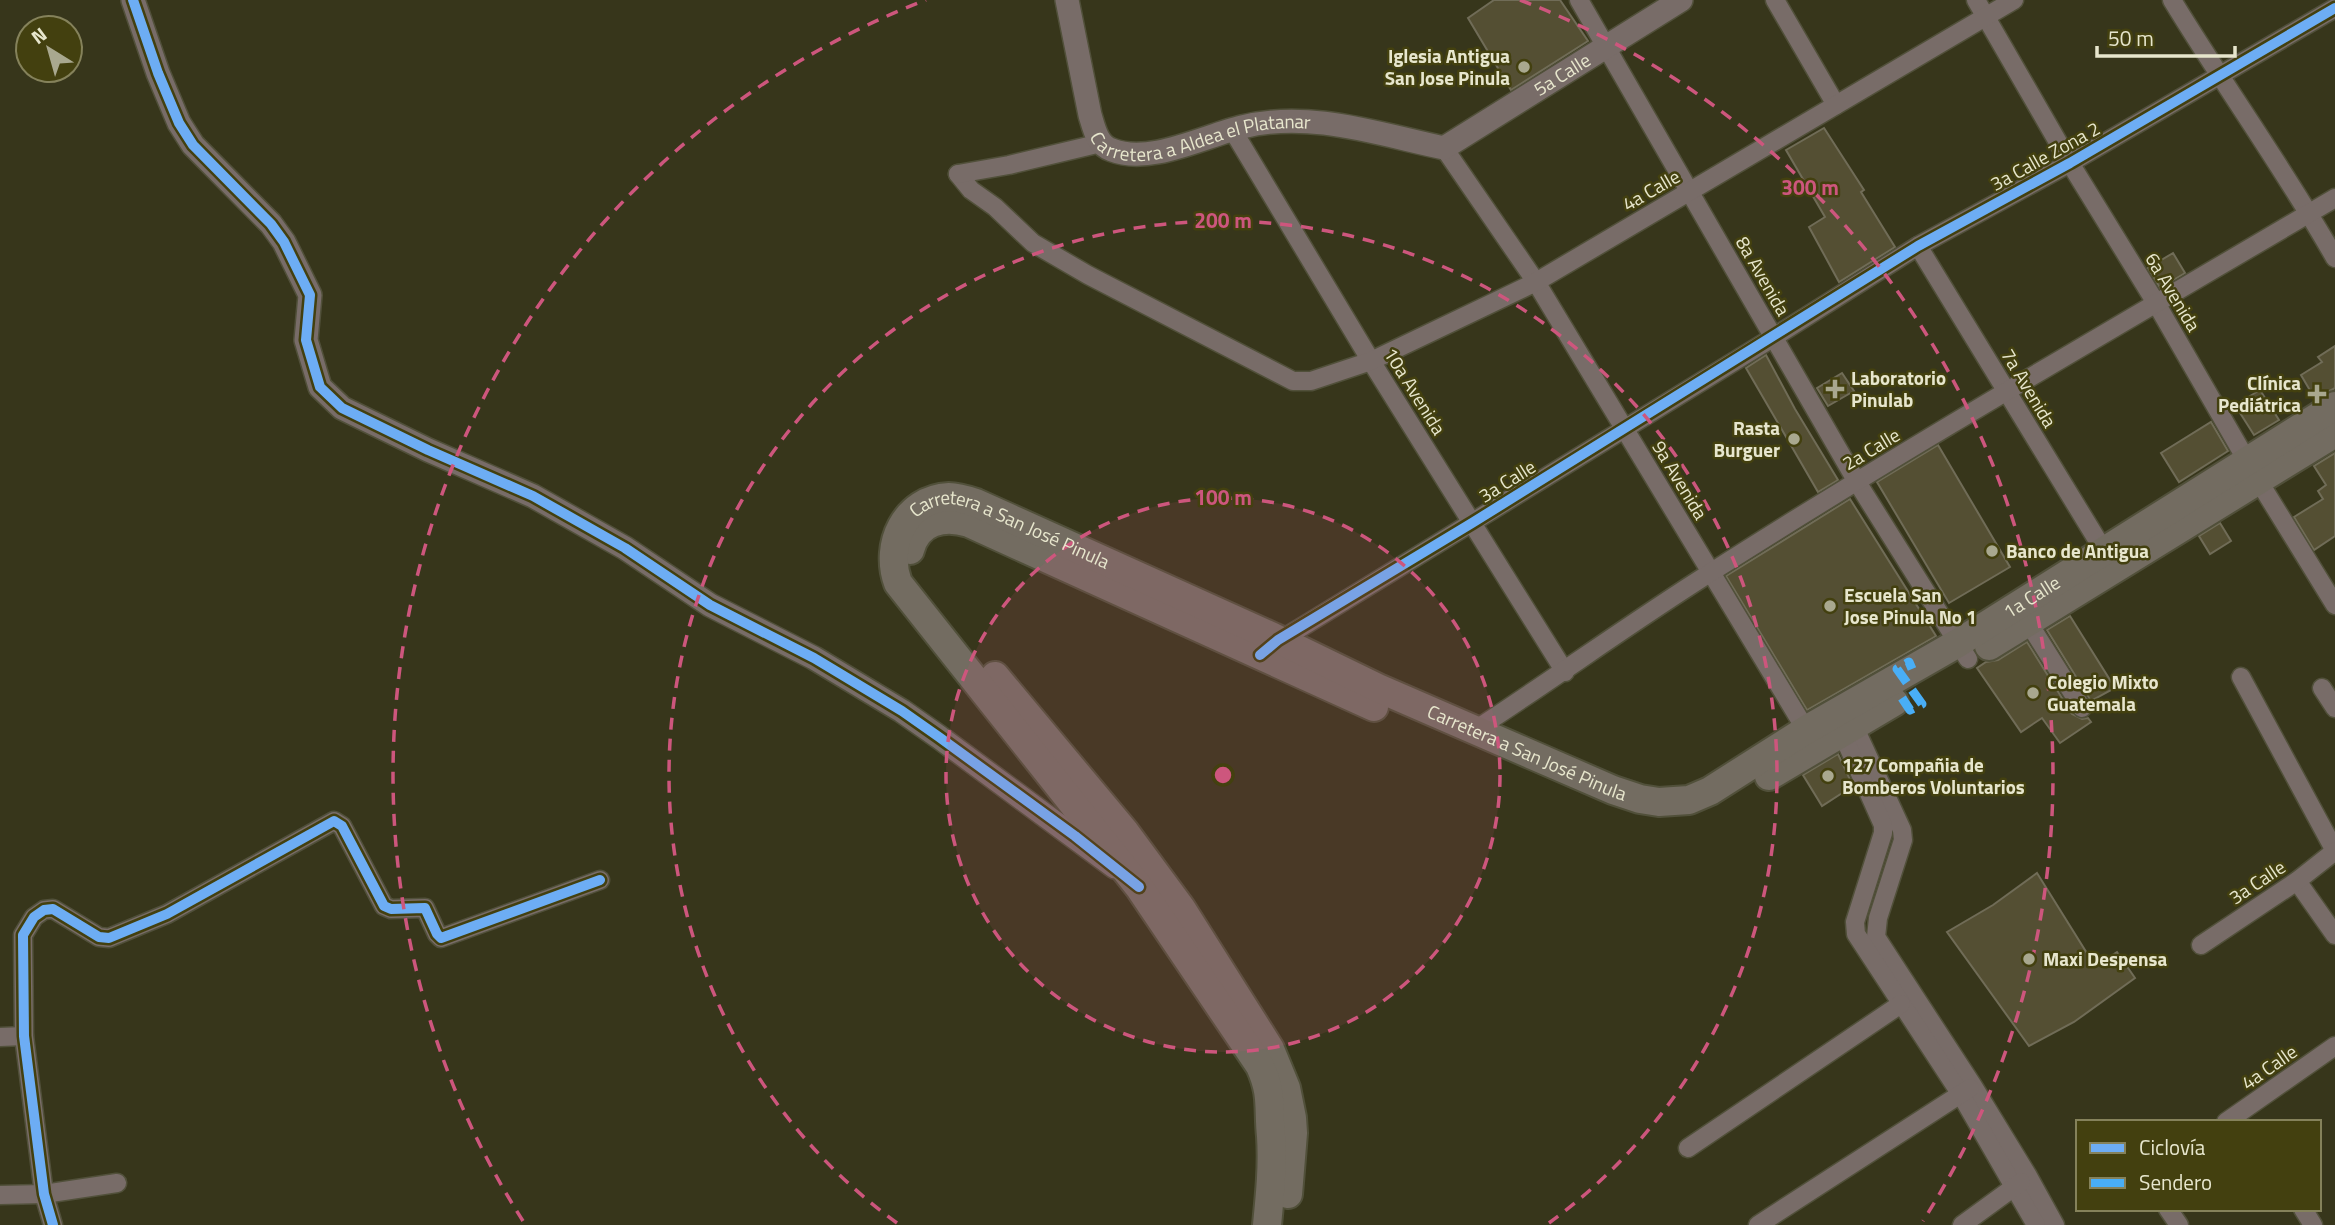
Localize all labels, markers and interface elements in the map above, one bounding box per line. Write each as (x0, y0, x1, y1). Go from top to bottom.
north arrow (14, 14, 84, 84)
scale bar (2097, 14, 2235, 58)
text: N (24, 19, 52, 51)
text: 50 m (2108, 22, 2154, 54)
place label: Iglesia Antigua San Jose Pinula (1385, 41, 1510, 92)
street label: 5a Calle (1527, 45, 1596, 103)
marker: Iglesia Antigua San Jose Pinula (1516, 59, 1532, 75)
street label: Carretera a Aldea el Platanar (1083, 106, 1312, 168)
street label: 3a Calle Zona 2 (1985, 113, 2105, 198)
street label: 4a Calle (1616, 161, 1685, 218)
text: 300 m (1781, 171, 1839, 203)
text: 200 m (1194, 204, 1252, 236)
street label: 8a Avenida (1729, 230, 1798, 321)
street label: 6a Avenida (2138, 247, 2209, 337)
street label: 10a Avenida (1377, 341, 1454, 441)
street label: 7a Avenida (1994, 343, 2065, 433)
place label: Laboratorio Pinulab (1851, 363, 1946, 414)
place label: Clínica Pediátrica (2218, 368, 2301, 419)
marker: Laboratorio Pinulab (1825, 379, 1845, 399)
marker: Clínica Pediátrica (2307, 384, 2327, 404)
place label: Rasta Burguer (1713, 413, 1780, 464)
street label: 2a Calle (1836, 420, 1905, 477)
marker: Rasta Burguer (1786, 431, 1802, 447)
street label: 9a Avenida (1645, 435, 1716, 525)
street label: 3a Calle (1473, 452, 1541, 509)
text: 100 m (1194, 481, 1252, 513)
street label: Carretera a San José Pinula (902, 482, 1115, 576)
place label: Banco de Antigua (2006, 536, 2149, 565)
marker: Banco de Antigua (1984, 543, 2000, 559)
street label: 1a Calle (1997, 567, 2065, 625)
place label: Escuela San Jose Pinula No 1 (1844, 580, 1977, 631)
marker: Escuela San Jose Pinula No 1 (1822, 598, 1838, 614)
place label: Colegio Mixto Guatemala (2047, 667, 2159, 718)
marker: Colegio Mixto Guatemala (2025, 685, 2041, 701)
street label: Carretera a San José Pinula (1423, 696, 1631, 808)
place label: 127 Compañia de Bomberos Voluntarios (1842, 750, 2025, 801)
centre of rings (1211, 763, 1235, 787)
marker: 127 Compañia de Bomberos Voluntarios (1820, 768, 1836, 784)
street label: 3a Calle (2223, 852, 2291, 911)
place label: Maxi Despensa (2043, 944, 2167, 973)
marker: Maxi Despensa (2021, 951, 2037, 967)
street label: 4a Calle (2235, 1037, 2303, 1096)
legend (2076, 1120, 2321, 1211)
text: Ciclovía (2139, 1131, 2206, 1163)
text: Sendero (2139, 1166, 2212, 1198)

